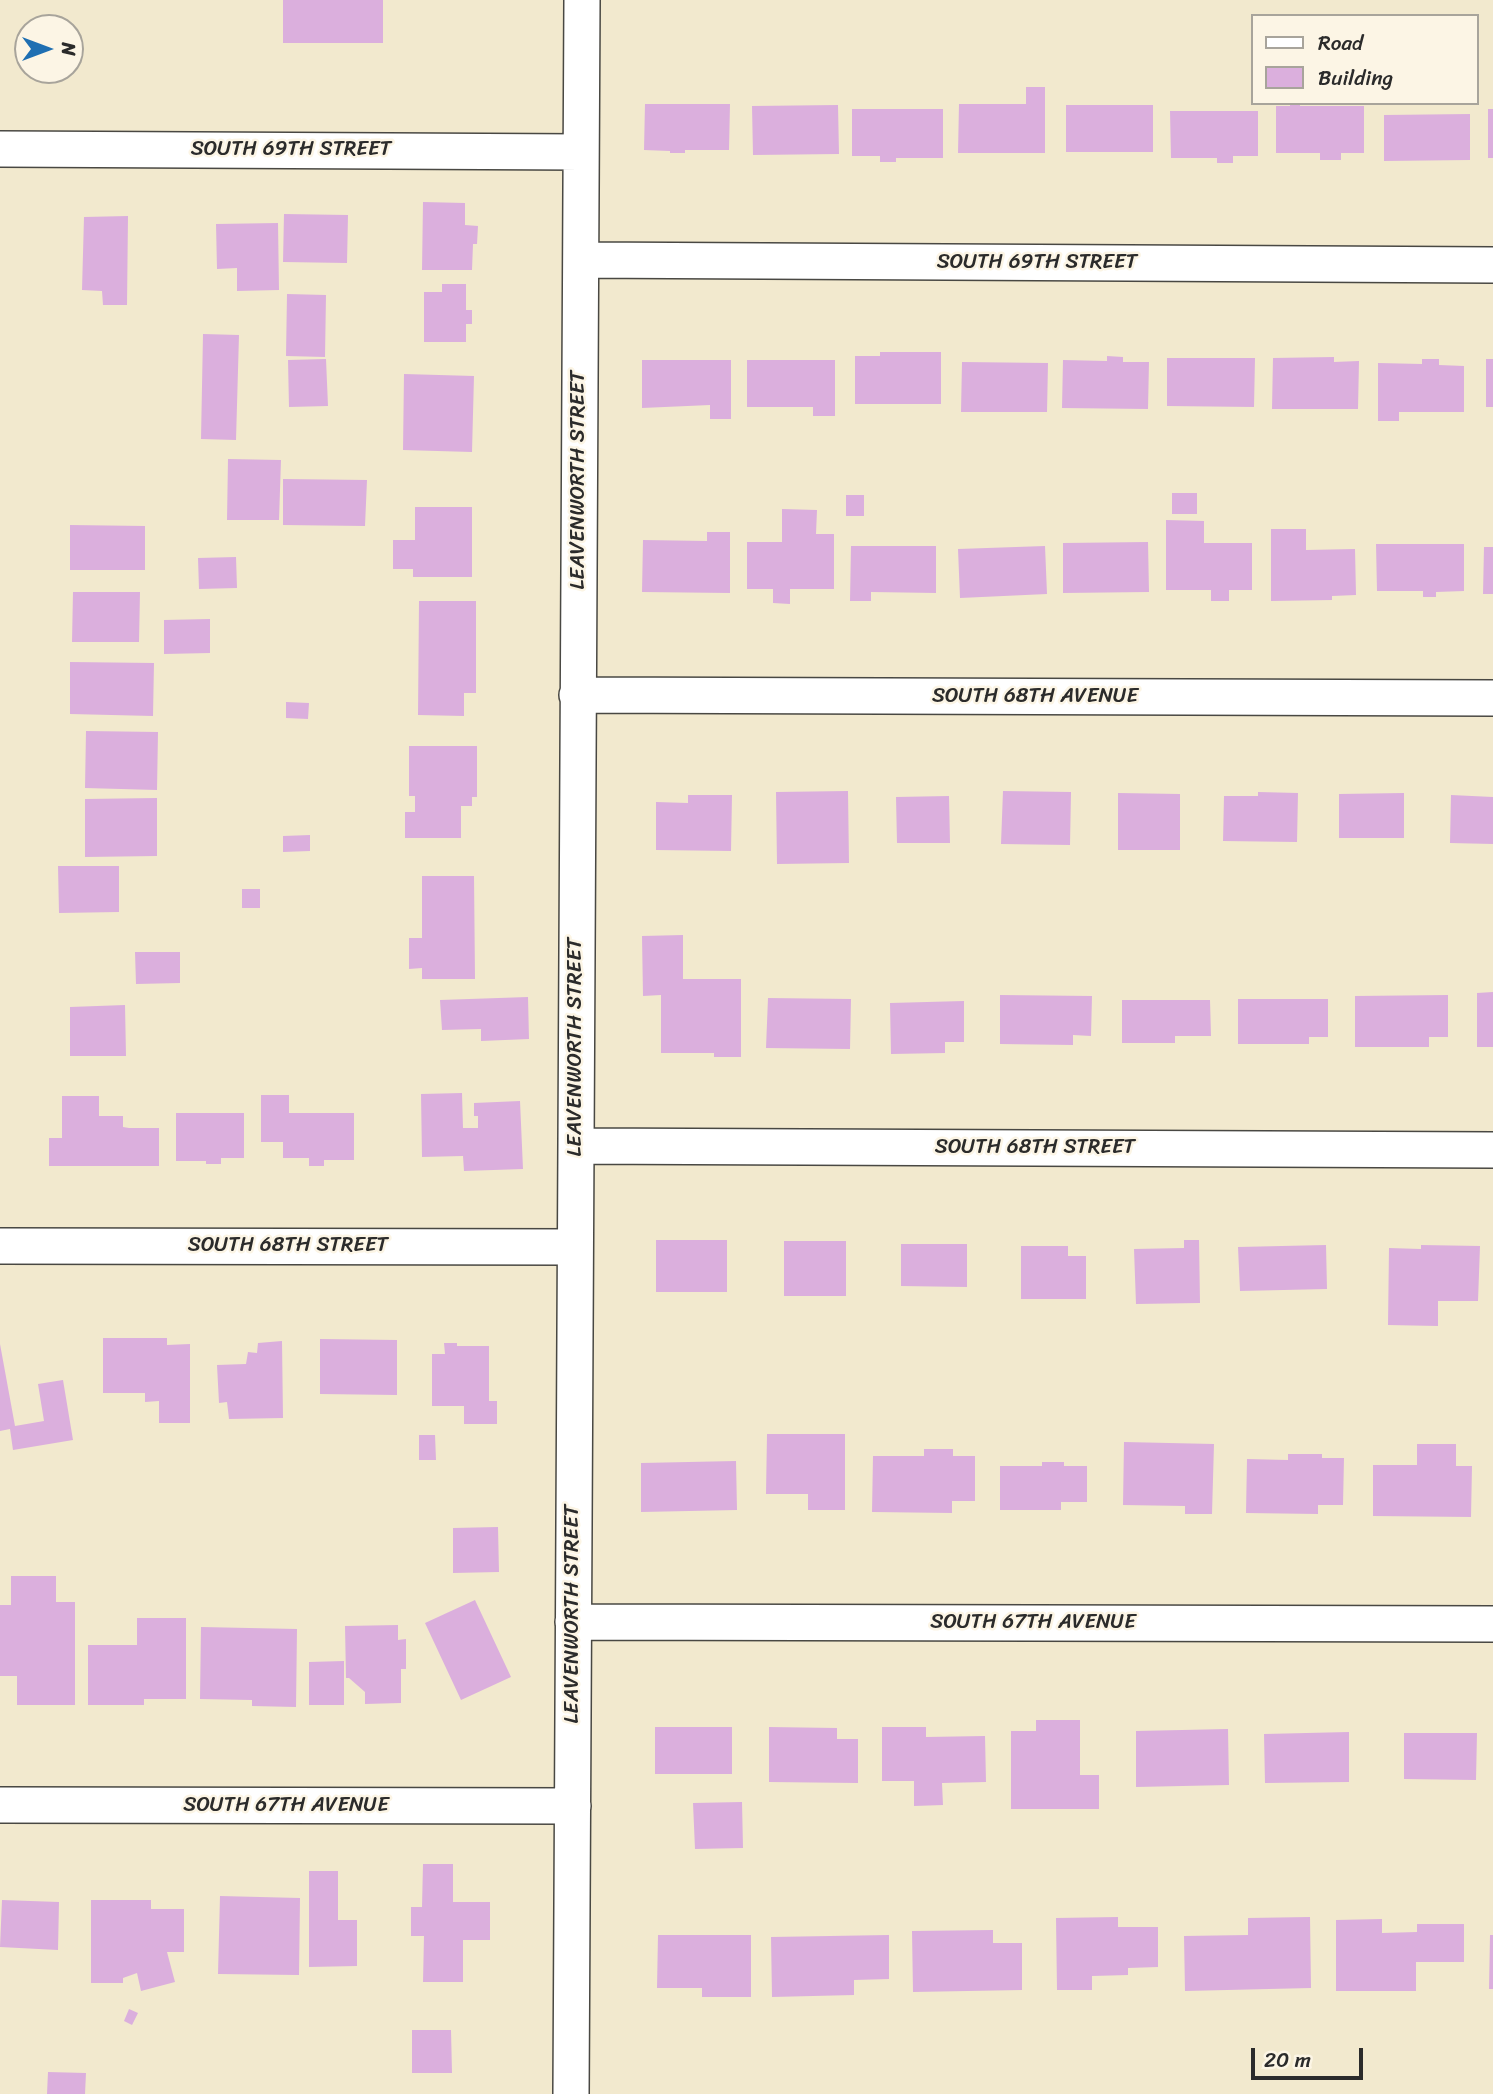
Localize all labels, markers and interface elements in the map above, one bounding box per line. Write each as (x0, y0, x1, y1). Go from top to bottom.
north arrow (14, 14, 84, 84)
legend (1252, 14, 1479, 105)
text: Road (1318, 24, 1363, 62)
text: N (52, 42, 85, 56)
text: Building (1318, 59, 1393, 97)
street label: SOUTH 69TH STREET (191, 137, 391, 163)
street label: SOUTH 69TH STREET (937, 250, 1137, 276)
street label: LEAVENWORTH STREET (566, 370, 592, 590)
street label: SOUTH 68TH AVENUE (932, 684, 1138, 710)
street label: LEAVENWORTH STREET (563, 937, 589, 1157)
street label: SOUTH 68TH STREET (935, 1135, 1135, 1161)
street label: SOUTH 68TH STREET (188, 1233, 388, 1259)
street label: LEAVENWORTH STREET (560, 1504, 586, 1724)
street label: SOUTH 67TH AVENUE (930, 1610, 1136, 1636)
street label: SOUTH 67TH AVENUE (183, 1793, 389, 1819)
scale bar (1255, 2035, 1367, 2078)
text: 20 m (1264, 2041, 1311, 2079)

